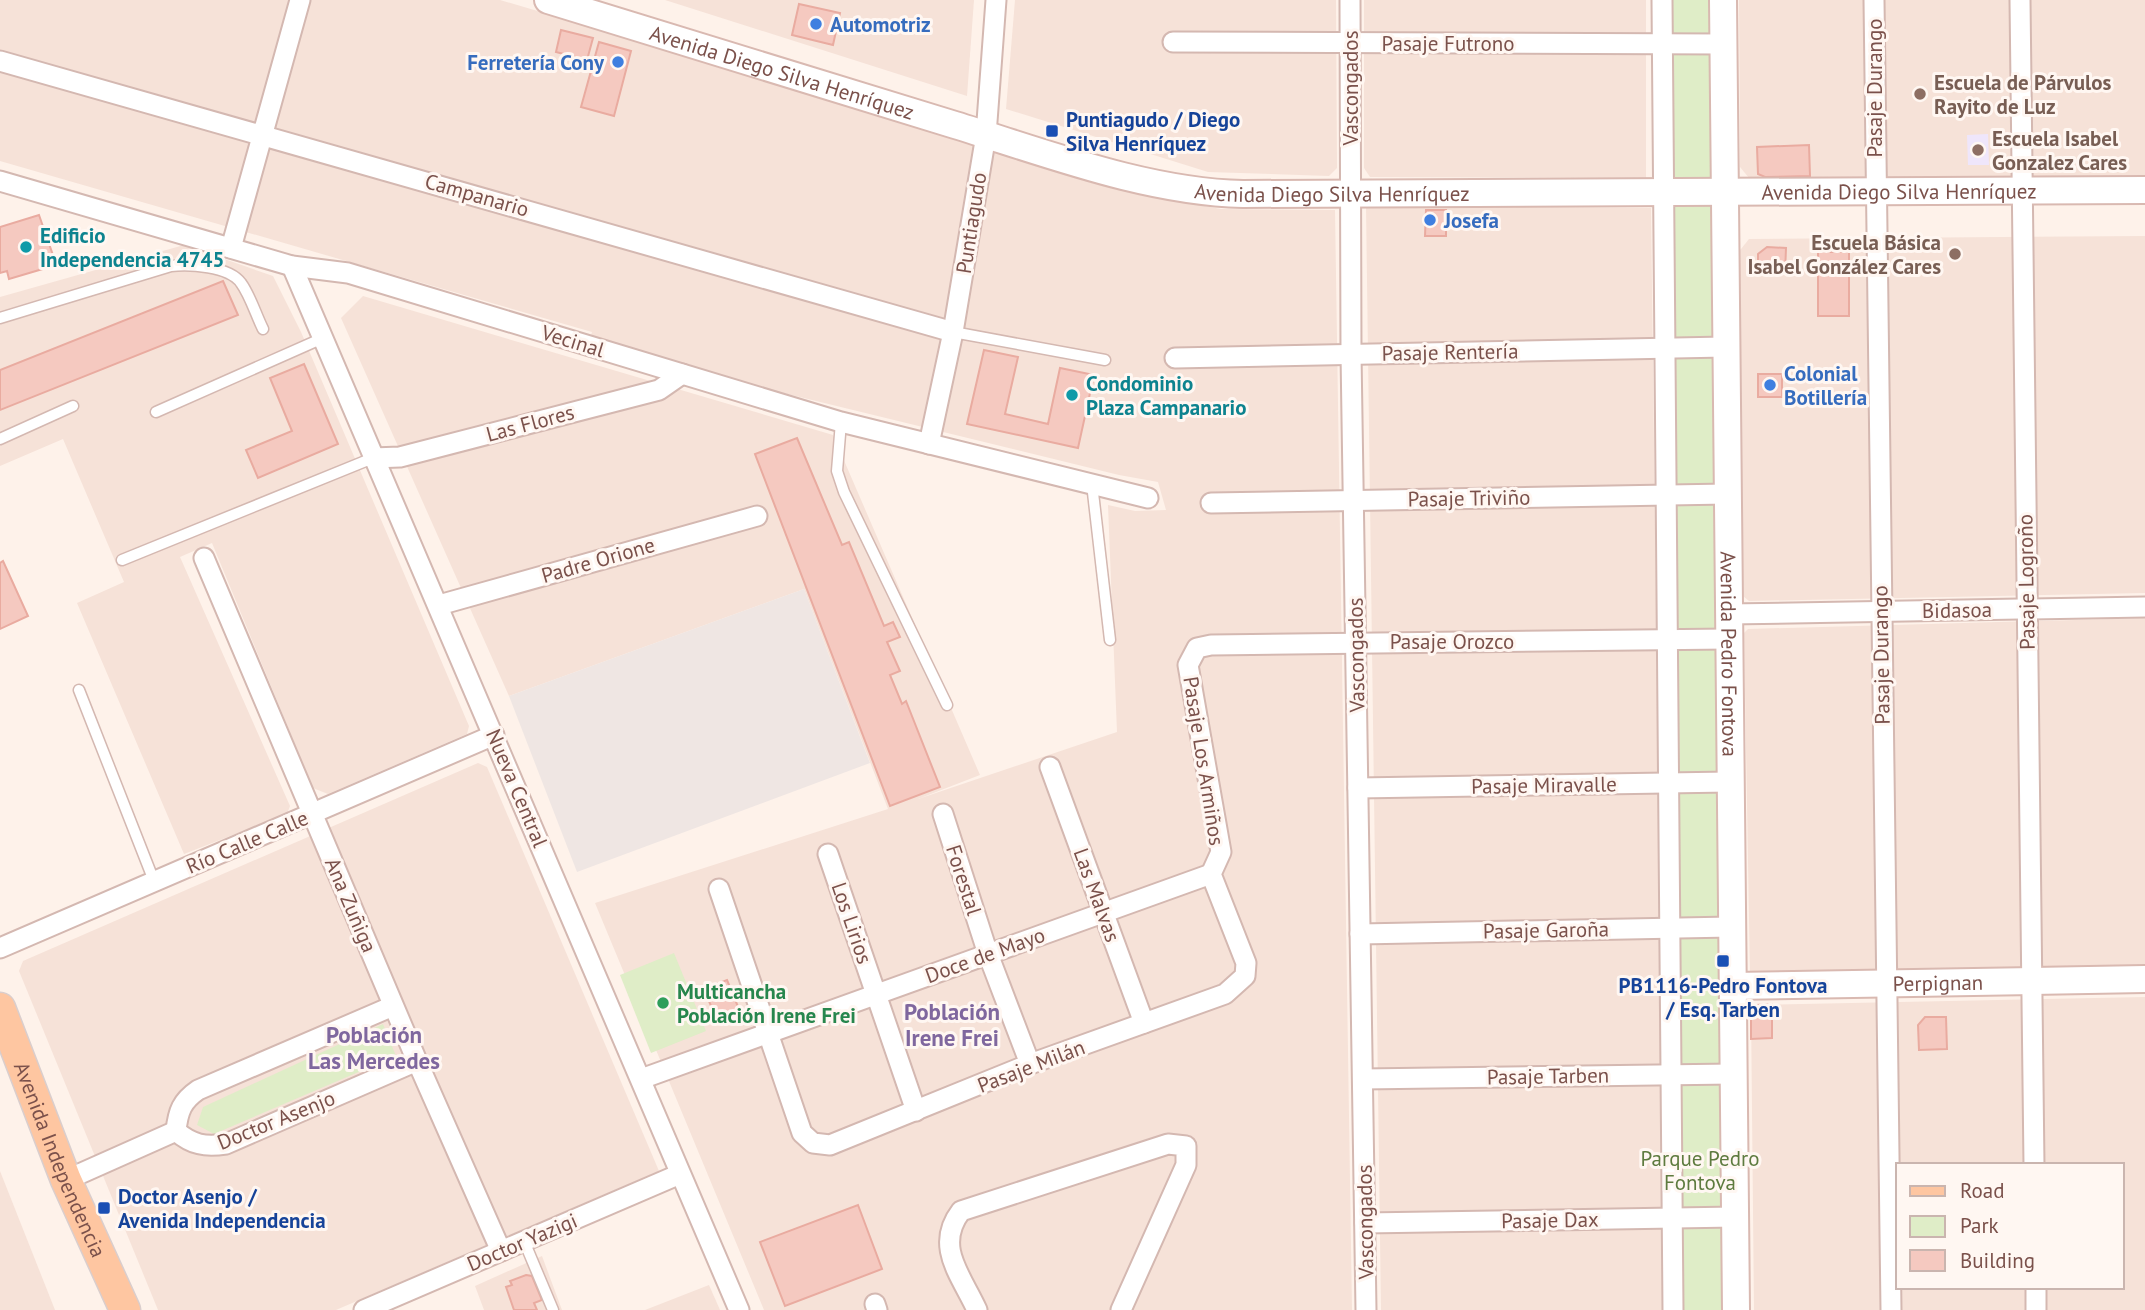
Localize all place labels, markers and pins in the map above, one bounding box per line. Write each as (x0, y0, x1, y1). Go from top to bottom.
place label: Automotriz (830, 11, 931, 38)
marker: Automotriz (808, 16, 824, 32)
place label: Ferretería Cony (467, 49, 605, 76)
marker: Ferretería Cony (610, 54, 626, 70)
place label: Escuela de Párvulos Rayito de Luz (1934, 69, 2111, 120)
marker: Escuela de Párvulos Rayito de Luz (1912, 86, 1928, 102)
place label: Puntiagudo / Diego Silva Henríquez (1066, 106, 1240, 157)
marker: Puntiagudo / Diego Silva Henríquez (1044, 123, 1060, 139)
place label: Escuela Isabel Gonzalez Cares (1992, 125, 2127, 176)
marker: Escuela Isabel Gonzalez Cares (1970, 142, 1986, 158)
place label: Josefa (1443, 207, 1499, 234)
marker: Josefa (1422, 212, 1438, 228)
place label: Edificio Independencia 4745 (40, 222, 224, 273)
place label: Escuela Básica Isabel González Cares (1747, 229, 1941, 280)
marker: Edificio Independencia 4745 (18, 239, 34, 255)
marker: Escuela Básica Isabel González Cares (1947, 246, 1963, 262)
place label: Colonial Botillería (1784, 360, 1867, 411)
place label: Condominio Plaza Campanario (1086, 370, 1246, 421)
marker: Colonial Botillería (1762, 377, 1778, 393)
marker: Condominio Plaza Campanario (1064, 387, 1080, 403)
marker: PB1116-Pedro Fontova / Esq. Tarben (1715, 953, 1731, 969)
place label: PB1116-Pedro Fontova / Esq. Tarben (1619, 972, 1827, 1023)
place label: Multicancha Población Irene Frei (677, 978, 856, 1029)
marker: Multicancha Población Irene Frei (655, 995, 671, 1011)
place label: Doctor Asenjo / Avenida Independencia (118, 1183, 326, 1234)
marker: Doctor Asenjo / Avenida Independencia (96, 1200, 112, 1216)

